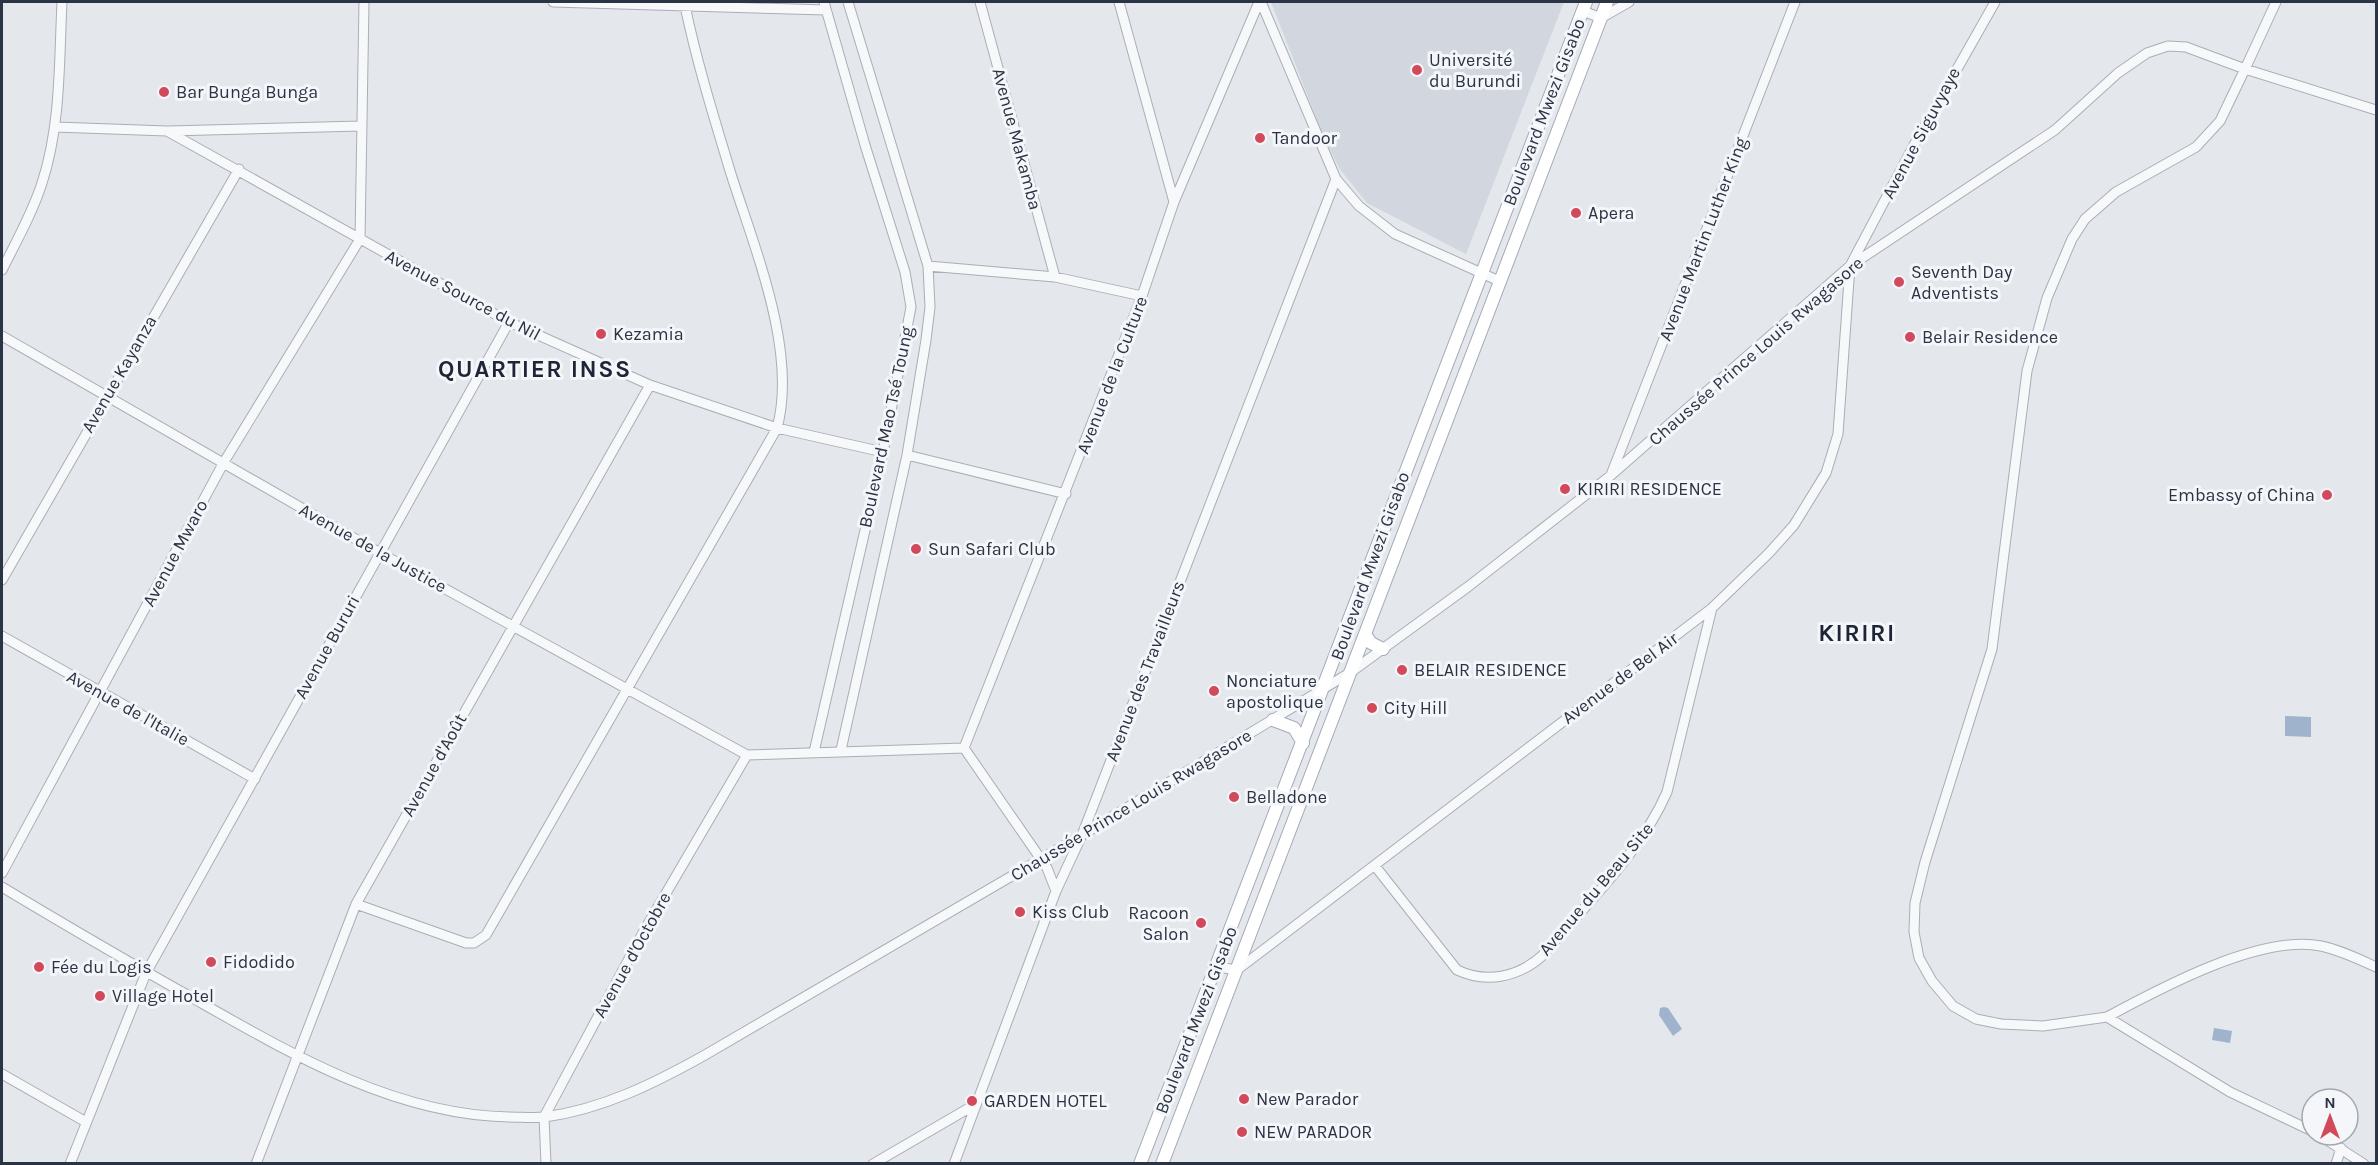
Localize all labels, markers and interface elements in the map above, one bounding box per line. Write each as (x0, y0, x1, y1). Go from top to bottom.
street label: Boulevard Mwezi Gisabo (1498, 15, 1590, 209)
place label: Université du Burundi (1429, 49, 1521, 92)
marker: Université du Burundi (1410, 63, 1424, 77)
street label: Avenue Siguvyaye (1877, 63, 1965, 203)
street label: Avenue Makamba (987, 66, 1047, 212)
place label: Bar Bunga Bunga (176, 81, 318, 103)
marker: Bar Bunga Bunga (157, 85, 171, 99)
place label: Tandoor (1272, 127, 1338, 149)
marker: Tandoor (1253, 131, 1267, 145)
street label: Avenue Martin Luther King (1654, 134, 1752, 344)
place label: Apera (1588, 202, 1635, 224)
marker: Apera (1569, 206, 1583, 220)
street label: Avenue Source du Nil (381, 245, 545, 345)
street label: Chaussée Prince Louis Rwagasore (1644, 252, 1868, 450)
place label: Seventh Day Adventists (1911, 261, 2013, 304)
marker: Seventh Day Adventists (1892, 275, 1906, 289)
street label: Avenue de la Culture (1072, 293, 1152, 457)
street label: Avenue Kayanza (76, 311, 162, 437)
place label: Kezamia (613, 323, 684, 345)
street label: Boulevard Mao Tsé Toung (854, 324, 918, 530)
place label: Belair Residence (1922, 326, 2058, 348)
marker: Kezamia (594, 327, 608, 341)
marker: Belair Residence (1903, 330, 1917, 344)
district label: QUARTIER INSS (438, 355, 632, 383)
street label: Boulevard Mwezi Gisabo (1326, 469, 1414, 663)
place label: KIRIRI RESIDENCE (1577, 478, 1722, 500)
marker: KIRIRI RESIDENCE (1558, 482, 1572, 496)
place label: Embassy of China (2168, 484, 2315, 506)
marker: Embassy of China (2320, 488, 2334, 502)
street label: Avenue Mwaro (138, 496, 212, 610)
street label: Avenue de la Justice (295, 498, 451, 598)
place label: Sun Safari Club (928, 538, 1056, 560)
marker: Sun Safari Club (909, 542, 923, 556)
street label: Avenue des Travailleurs (1100, 578, 1190, 764)
street label: Avenue Bururi (290, 591, 364, 703)
district label: KIRIRI (1818, 619, 1896, 647)
street label: Avenue de Bel Air (1558, 627, 1683, 729)
place label: BELAIR RESIDENCE (1414, 659, 1567, 681)
marker: BELAIR RESIDENCE (1395, 663, 1409, 677)
street label: Avenue de l'Italie (63, 665, 193, 751)
place label: Nonciature apostolique (1226, 670, 1323, 713)
marker: Nonciature apostolique (1207, 684, 1221, 698)
place label: City Hill (1384, 697, 1447, 719)
marker: City Hill (1365, 701, 1379, 715)
street label: Avenue d'Août (397, 709, 471, 820)
street label: Chaussée Prince Louis Rwagasore (1007, 724, 1255, 886)
place label: Belladone (1246, 786, 1327, 808)
marker: Belladone (1227, 790, 1241, 804)
street label: Avenue du Beau Site (1534, 818, 1658, 960)
street label: Avenue d'Octobre (588, 888, 676, 1022)
place label: Kiss Club (1032, 901, 1109, 923)
place label: Racoon Salon (1128, 902, 1189, 945)
marker: Kiss Club (1013, 905, 1027, 919)
marker: Racoon Salon (1194, 916, 1208, 930)
street label: Boulevard Mwezi Gisabo (1150, 923, 1242, 1117)
place label: Fidodido (223, 951, 295, 973)
marker: Fidodido (204, 955, 218, 969)
place label: Fée du Logis (51, 956, 152, 978)
marker: Fée du Logis (32, 960, 46, 974)
place label: Village Hotel (112, 985, 214, 1007)
marker: Village Hotel (93, 989, 107, 1003)
north arrow (2300, 1087, 2360, 1147)
place label: New Parador (1256, 1088, 1359, 1110)
place label: GARDEN HOTEL (984, 1090, 1107, 1112)
marker: New Parador (1237, 1092, 1251, 1106)
text: N (2324, 1093, 2336, 1112)
marker: GARDEN HOTEL (965, 1094, 979, 1108)
place label: NEW PARADOR (1254, 1121, 1372, 1143)
marker: NEW PARADOR (1235, 1125, 1249, 1139)

